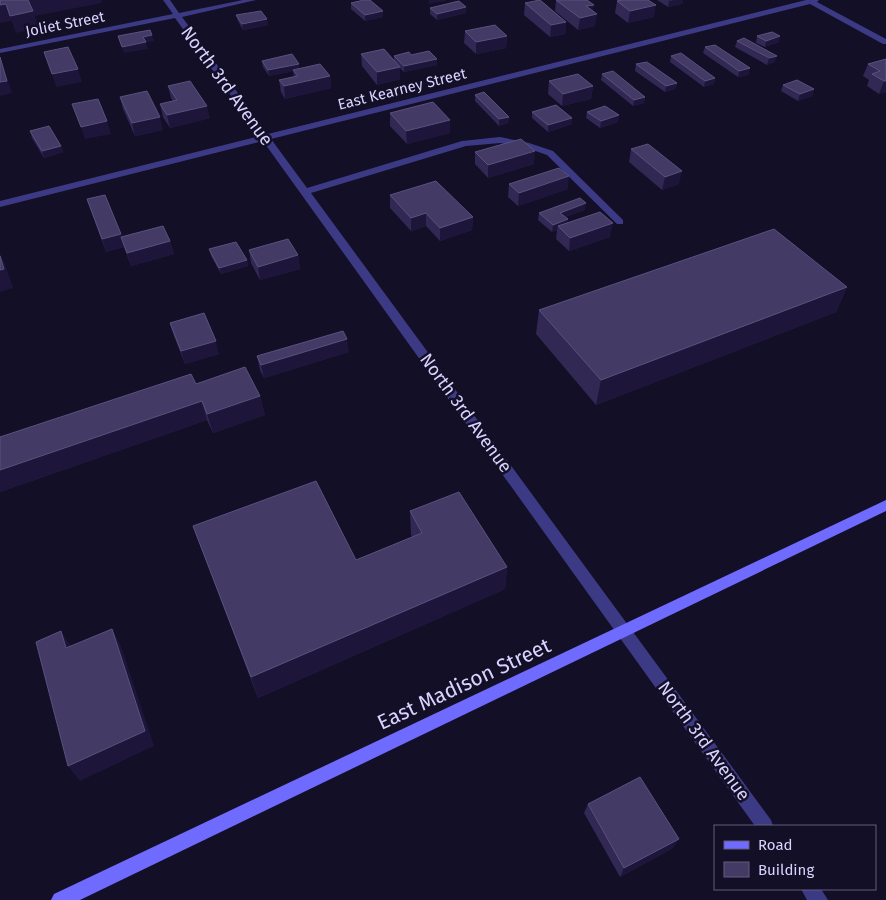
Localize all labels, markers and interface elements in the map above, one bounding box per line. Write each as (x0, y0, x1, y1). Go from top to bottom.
street label: Joliet Street (24, 7, 107, 40)
street label: North 3rd Avenue (176, 22, 278, 150)
street label: East Kearney Street (336, 64, 469, 114)
street label: North 3rd Avenue (415, 349, 517, 477)
street label: East Madison Street (373, 632, 555, 736)
street label: North 3rd Avenue (653, 677, 755, 805)
legend (714, 825, 876, 890)
text: Road (758, 836, 793, 854)
text: Building (758, 861, 814, 879)

